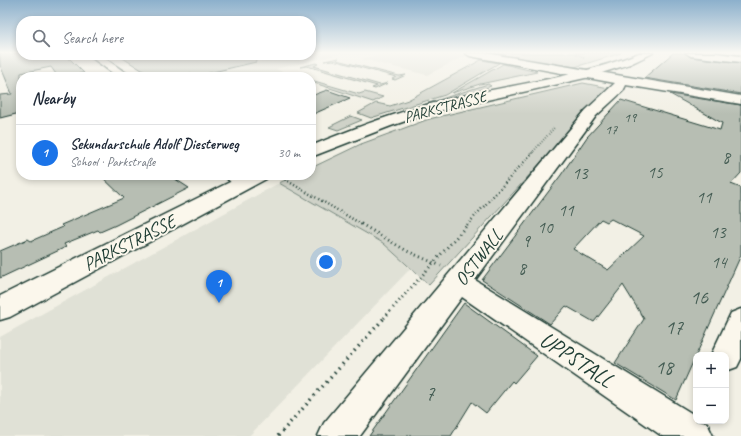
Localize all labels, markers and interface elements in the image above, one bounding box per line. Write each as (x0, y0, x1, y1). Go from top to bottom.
search box (16, 16, 316, 60)
icon: search (30, 27, 52, 49)
text: Search here (62, 29, 123, 48)
street label: PARKSTRASSE (402, 86, 491, 128)
text: Nearby (32, 88, 75, 109)
house number: 19 (624, 109, 638, 126)
house number: 17 (605, 121, 618, 138)
text: Sekundarschule Adolf Diesterweg (70, 135, 239, 154)
text: 1 (42, 145, 48, 161)
text: 30 m (278, 145, 300, 161)
house number: 8 (722, 147, 732, 168)
text: School · Parkstraße (70, 154, 155, 170)
house number: 15 (647, 162, 664, 183)
house number: 13 (572, 163, 589, 184)
house number: 11 (696, 187, 713, 208)
house number: 11 (558, 200, 575, 221)
street label: PARKSTRASSE (79, 208, 182, 276)
house number: 10 (537, 217, 554, 238)
house number: 13 (710, 222, 727, 243)
street label: OSTWALL (449, 224, 509, 291)
house number: 9 (522, 231, 531, 252)
your location (316, 252, 336, 272)
house number: 14 (711, 252, 729, 273)
house number: 8 (518, 258, 528, 279)
pin: 1 (206, 270, 232, 303)
house number: 16 (690, 285, 709, 310)
house number: 17 (665, 315, 684, 340)
street label: UPPSTALL (534, 325, 620, 395)
map controls (693, 352, 729, 424)
button: + (693, 352, 729, 388)
house number: 18 (655, 355, 675, 380)
house number: 7 (426, 381, 436, 406)
button: − (693, 388, 729, 424)

